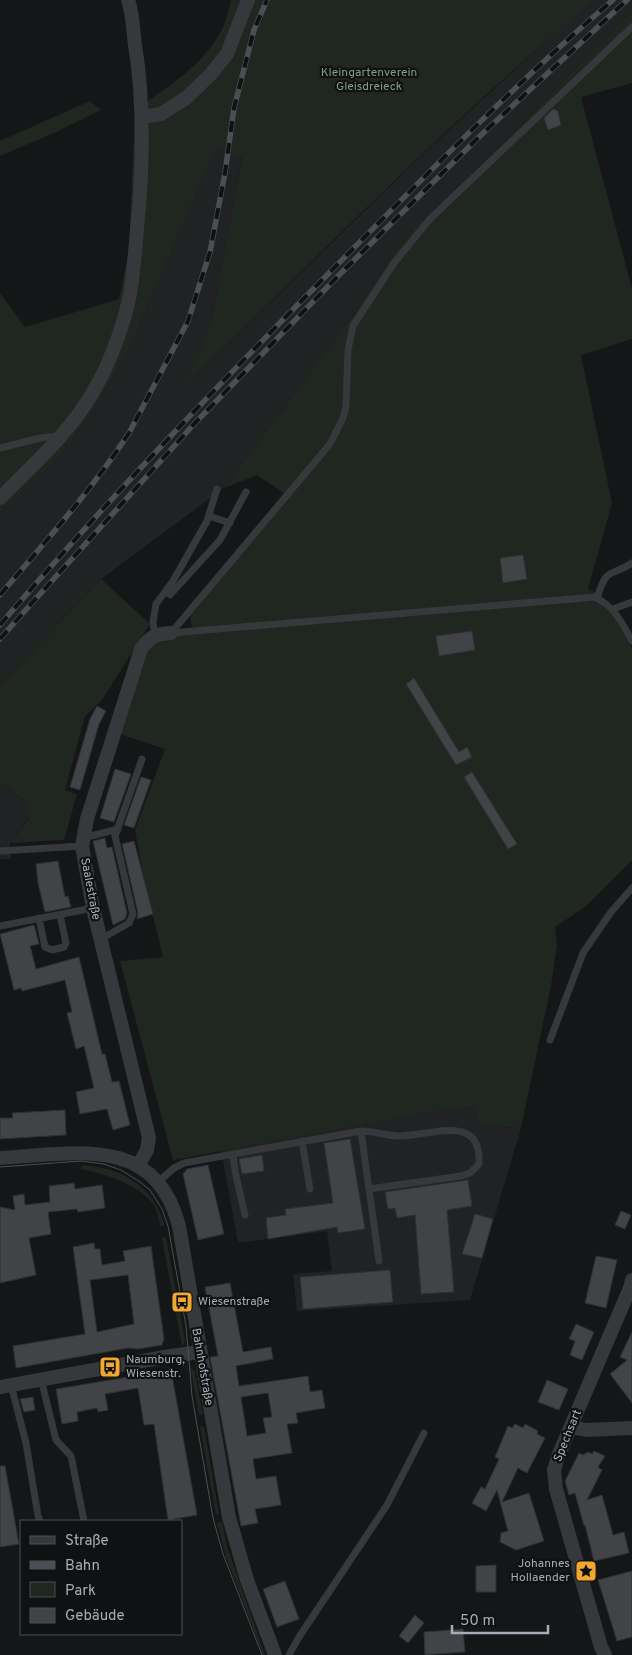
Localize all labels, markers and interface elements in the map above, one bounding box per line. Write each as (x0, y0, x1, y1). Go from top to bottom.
park label: Kleingartenverein Gleisdreieck (321, 65, 417, 95)
street label: Saalestraße (76, 857, 104, 921)
bus stop icon: Wiesenstraße (170, 1290, 194, 1314)
place label: Wiesenstraße (198, 1294, 270, 1310)
street label: Bahnhofstraße (187, 1327, 217, 1407)
place label: Naumburg, Wiesenstr. (126, 1352, 185, 1382)
bus stop icon: Naumburg, Wiesenstr. (98, 1355, 122, 1379)
street label: Spechsart (550, 1408, 586, 1464)
legend (20, 1520, 182, 1635)
text: Straße (65, 1532, 109, 1551)
place label: Johannes Hollaender (511, 1556, 570, 1586)
text: Bahn (65, 1557, 100, 1576)
place icon: Johannes Hollaender (574, 1559, 598, 1583)
text: Park (65, 1582, 96, 1601)
scale bar (452, 1602, 548, 1634)
text: Gebäude (65, 1607, 125, 1626)
text: 50 m (460, 1612, 495, 1631)

